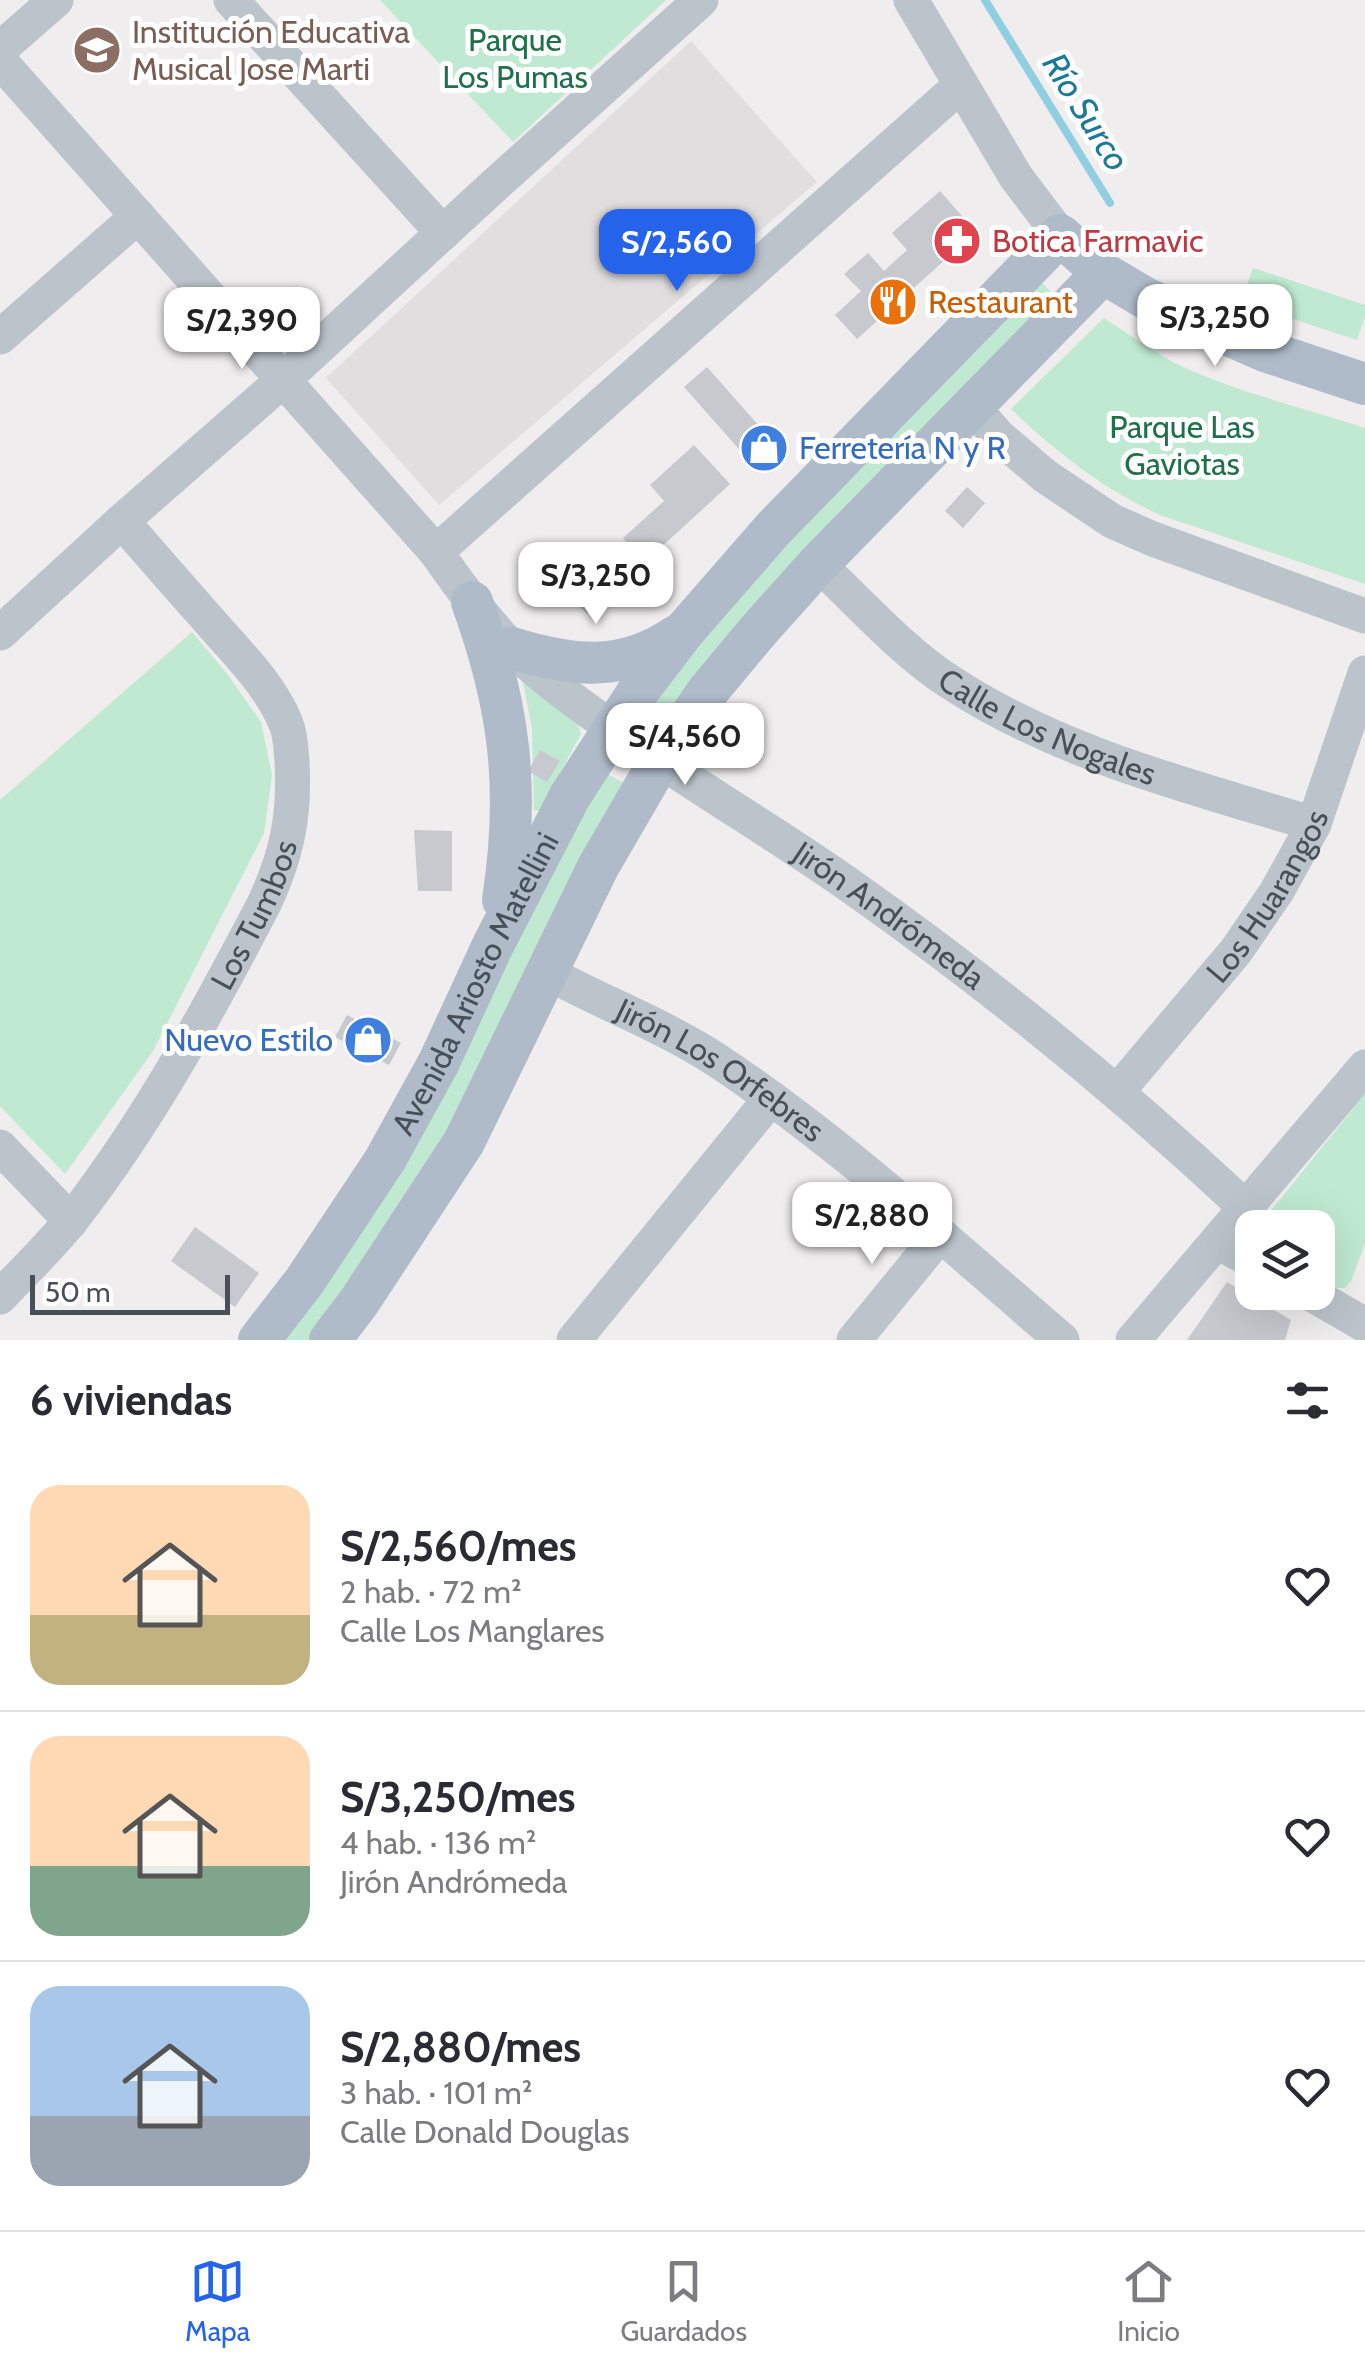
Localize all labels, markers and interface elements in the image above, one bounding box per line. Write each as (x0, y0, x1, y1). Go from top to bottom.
place label: Institución Educativa Musical Jose Marti (132, 12, 411, 88)
park label: Parque Los Pumas (442, 20, 588, 96)
school or university icon: Institución Educativa Musical Jose Marti (71, 24, 123, 76)
water label: Río Surco (1033, 45, 1139, 179)
pin: S/2,560 (585, 209, 769, 294)
pharmacy icon: Botica Farmavic (931, 215, 983, 267)
place label: Botica Farmavic (992, 221, 1203, 260)
text: S/2,560 (621, 222, 733, 261)
restaurant icon: Restaurant (867, 276, 919, 328)
place label: Restaurant (928, 282, 1073, 321)
pin: S/3,250 (1123, 284, 1307, 369)
pin: S/2,390 (150, 287, 334, 372)
text: S/3,250 (1159, 297, 1271, 336)
text: S/2,390 (186, 300, 298, 339)
park label: Parque Las Gaviotas (1109, 407, 1255, 483)
shop icon: Ferretería N y R (738, 422, 790, 474)
place label: Ferretería N y R (799, 428, 1006, 467)
pin: S/3,250 (504, 542, 688, 627)
text: S/3,250 (540, 555, 652, 594)
street label: Calle Los Nogales (931, 660, 1161, 793)
pin: S/4,560 (593, 703, 777, 788)
text: S/4,560 (628, 716, 742, 755)
street label: Los Huarangos (1198, 805, 1336, 990)
street label: Avenida Ariosto Matellini (383, 826, 567, 1141)
street label: Jirón Andrómeda (785, 832, 994, 998)
street label: Los Tumbos (202, 836, 305, 996)
street label: Jirón Los Orfebres (609, 989, 832, 1150)
shop icon: Nuevo Estilo (342, 1014, 394, 1066)
place label: Nuevo Estilo (164, 1020, 333, 1059)
pin: S/2,880 (780, 1182, 964, 1267)
text: S/2,880 (814, 1195, 930, 1234)
map controls (1235, 1210, 1335, 1310)
button: layers (1235, 1210, 1335, 1310)
scale bar (30, 1270, 230, 1314)
text: 50 m (45, 1275, 111, 1309)
icon: filters (1280, 1373, 1335, 1428)
text: 6 viviendas (30, 1374, 232, 1426)
text: S/2,560/mes (340, 1520, 577, 1572)
icon: home (110, 1525, 230, 1645)
icon: heart (1280, 1558, 1335, 1613)
text: 2 hab. · 72 m² (340, 1572, 522, 1611)
text: Calle Los Manglares (340, 1611, 605, 1650)
text: S/3,250/mes (340, 1771, 576, 1823)
icon: home (110, 1776, 230, 1896)
icon: heart (1280, 1809, 1335, 1864)
text: 4 hab. · 136 m² (340, 1823, 536, 1862)
text: Jirón Andrómeda (340, 1862, 567, 1901)
text: S/2,880/mes (340, 2021, 581, 2073)
icon: home (110, 2026, 230, 2146)
icon: heart (1280, 2059, 1335, 2114)
text: 3 hab. · 101 m² (340, 2073, 532, 2112)
text: Calle Donald Douglas (340, 2112, 629, 2151)
tab: Mapa (185, 2254, 250, 2348)
tab: Guardados (620, 2254, 747, 2348)
tab: Inicio (1117, 2254, 1180, 2348)

